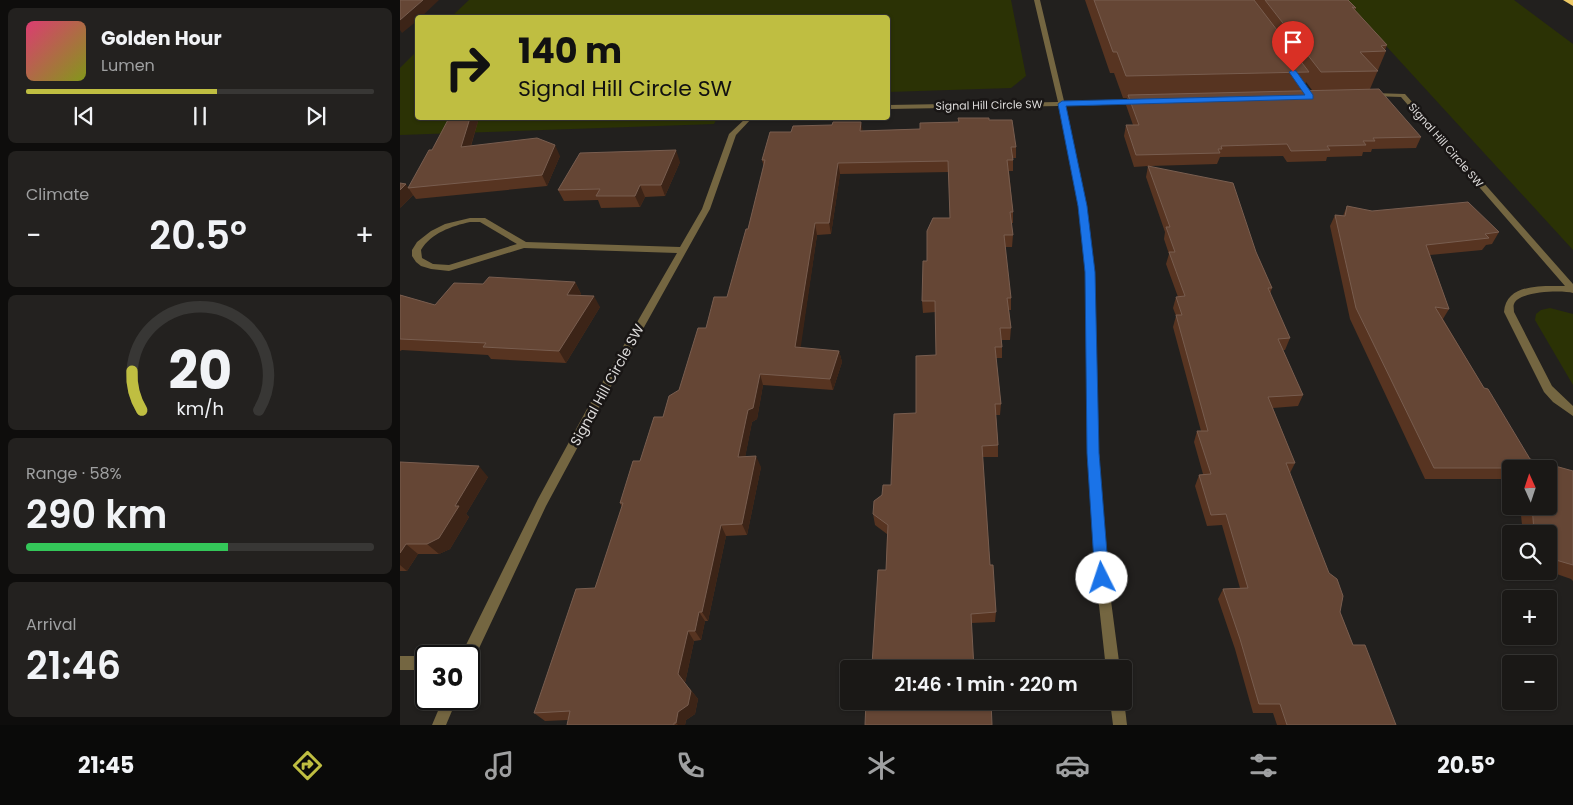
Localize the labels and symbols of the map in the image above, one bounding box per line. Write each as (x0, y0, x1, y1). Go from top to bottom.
pin (1272, 21, 1314, 72)
street label: Signal Hill Circle SW (935, 96, 1043, 114)
street label: Signal Hill Circle SW (1405, 99, 1487, 191)
street label: Signal Hill Circle SW (565, 320, 649, 449)
north arrow (1502, 460, 1558, 515)
position arrow (1075, 551, 1127, 603)
speed limit sign: 30 (415, 645, 480, 710)

